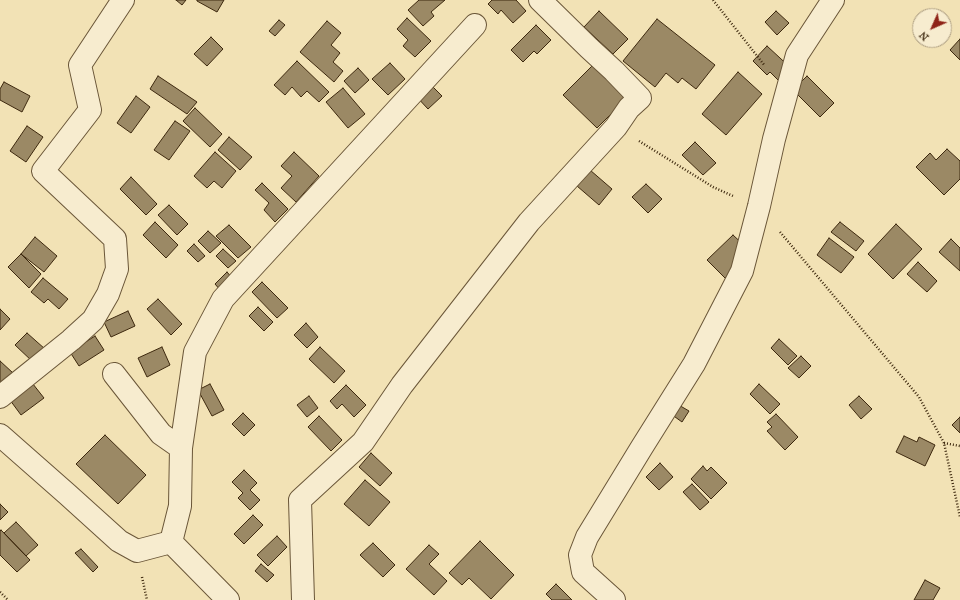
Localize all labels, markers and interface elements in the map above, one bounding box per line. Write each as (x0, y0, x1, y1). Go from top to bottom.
north arrow (912, 8, 952, 48)
text: N (916, 29, 931, 44)

